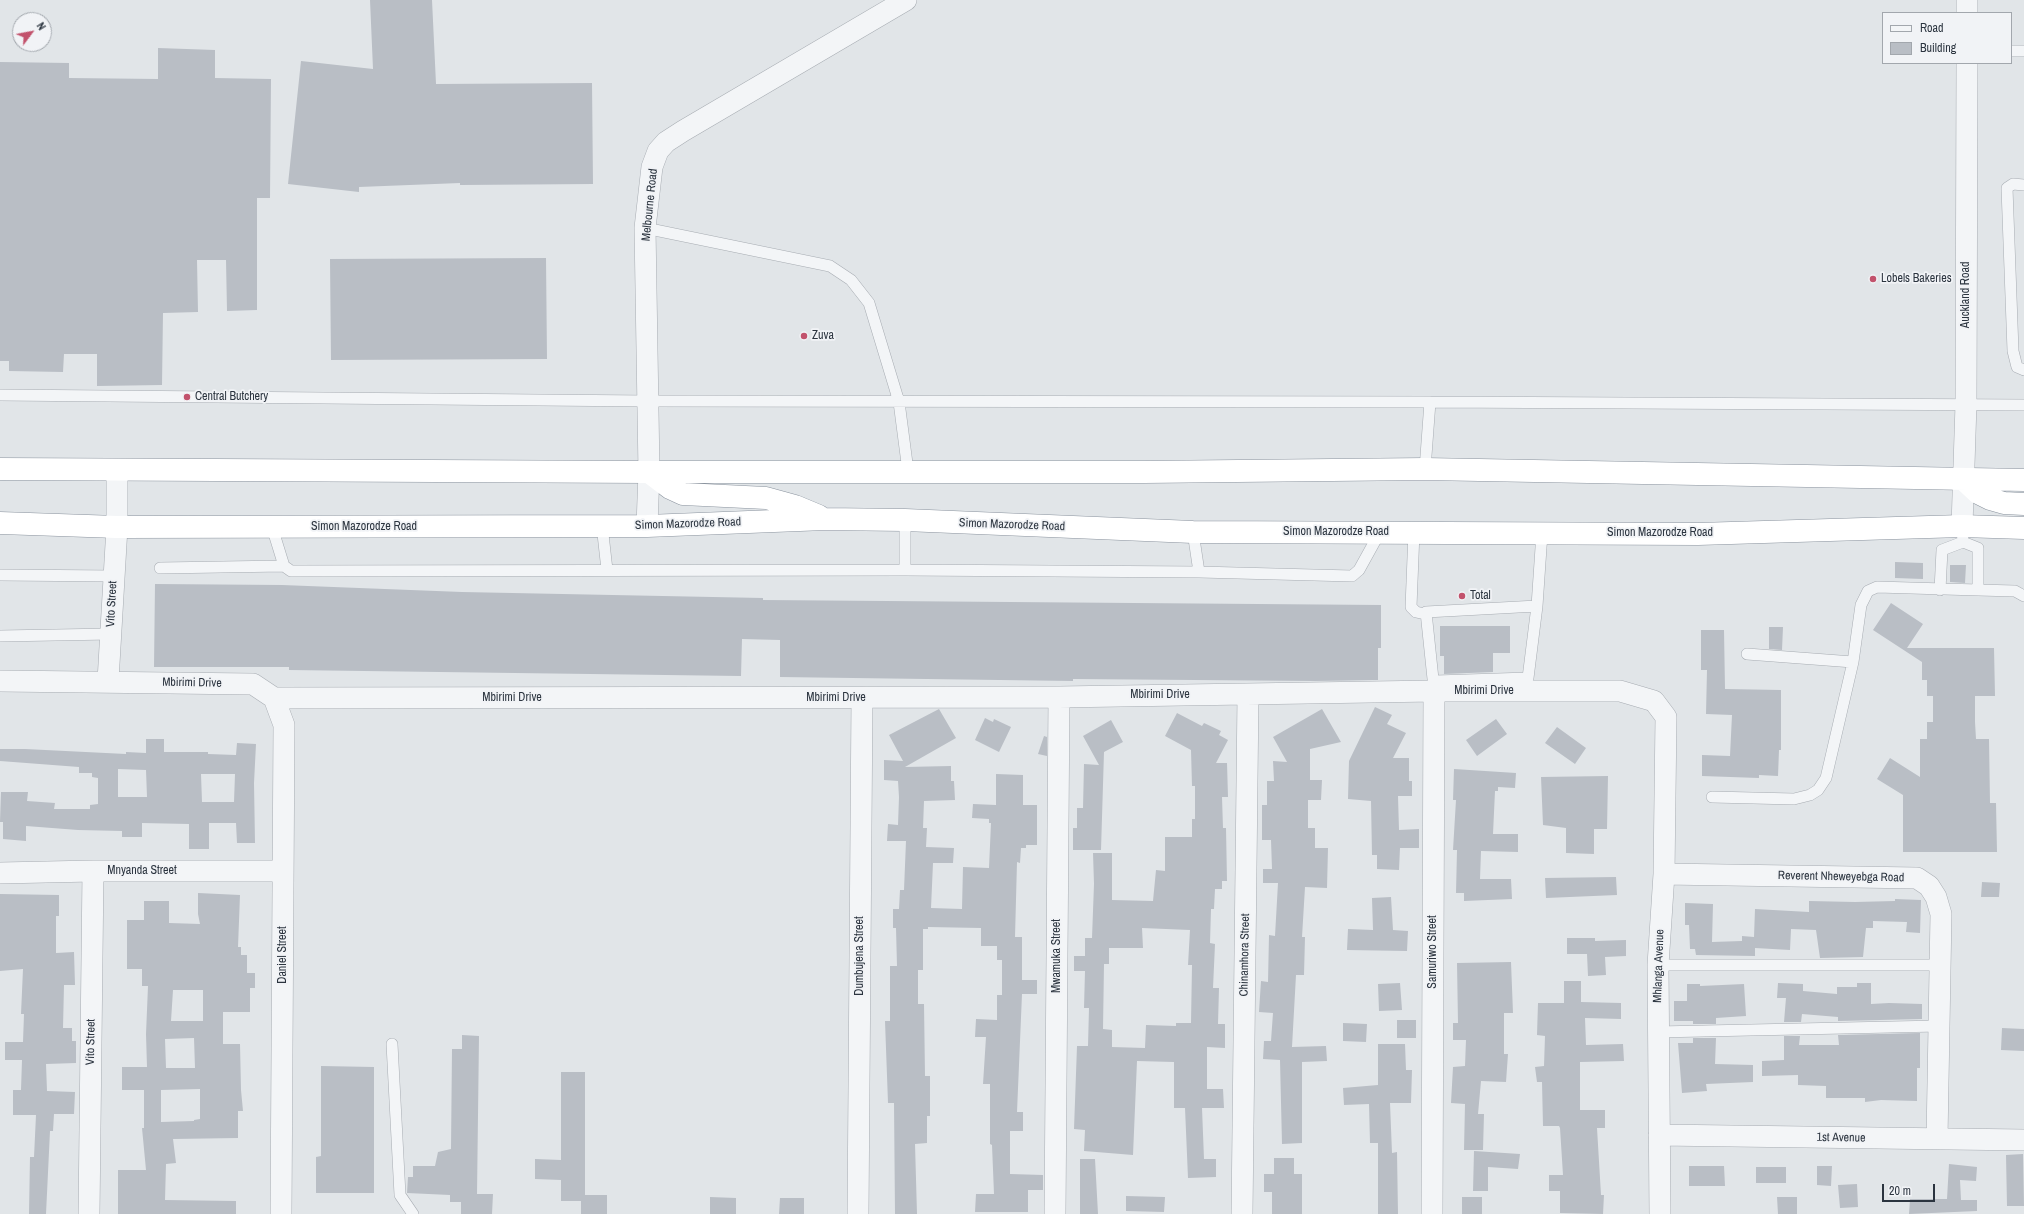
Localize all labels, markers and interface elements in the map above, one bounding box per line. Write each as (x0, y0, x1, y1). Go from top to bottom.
north arrow (12, 12, 52, 52)
legend (1882, 12, 2012, 64)
text: N (34, 20, 49, 33)
text: Road (1920, 20, 1944, 36)
text: Building (1920, 40, 1956, 56)
street label: Melbourne Road (639, 168, 661, 242)
street label: Auckland Road (1959, 262, 1973, 328)
place label: Lobels Bakeries (1881, 272, 1952, 286)
marker: Lobels Bakeries (1868, 274, 1878, 284)
place label: Zuva (812, 329, 834, 343)
marker: Zuva (799, 331, 809, 341)
place label: Central Butchery (195, 390, 268, 404)
marker: Central Butchery (182, 392, 192, 402)
street label: Simon Mazorodze Road (635, 515, 741, 533)
street label: Simon Mazorodze Road (959, 516, 1065, 534)
street label: Simon Mazorodze Road (311, 520, 417, 534)
street label: Simon Mazorodze Road (1283, 525, 1389, 539)
street label: Simon Mazorodze Road (1607, 526, 1713, 540)
street label: Vito Street (104, 580, 120, 628)
place label: Total (1470, 589, 1491, 603)
marker: Total (1457, 591, 1467, 601)
street label: Mbirimi Drive (162, 675, 222, 691)
street label: Mbirimi Drive (1454, 684, 1514, 698)
street label: Mbirimi Drive (1130, 688, 1190, 702)
street label: Mbirimi Drive (482, 691, 542, 705)
street label: Mbirimi Drive (806, 691, 866, 705)
street label: Mnyanda Street (107, 864, 177, 878)
street label: Reverent Nheweyebga Road (1778, 869, 1904, 885)
street label: Chinamhora Street (1237, 913, 1253, 997)
street label: Samuriwo Street (1426, 915, 1440, 989)
street label: Dumbujena Street (853, 916, 867, 996)
street label: Mwamuka Street (1050, 919, 1064, 993)
street label: Daniel Street (276, 926, 290, 984)
street label: Mhlanga Avenue (1651, 929, 1667, 1003)
street label: Vito Street (83, 1019, 99, 1065)
street label: 1st Avenue (1816, 1130, 1866, 1146)
scale bar (1884, 1176, 1937, 1202)
text: 20 m (1889, 1183, 1911, 1199)

